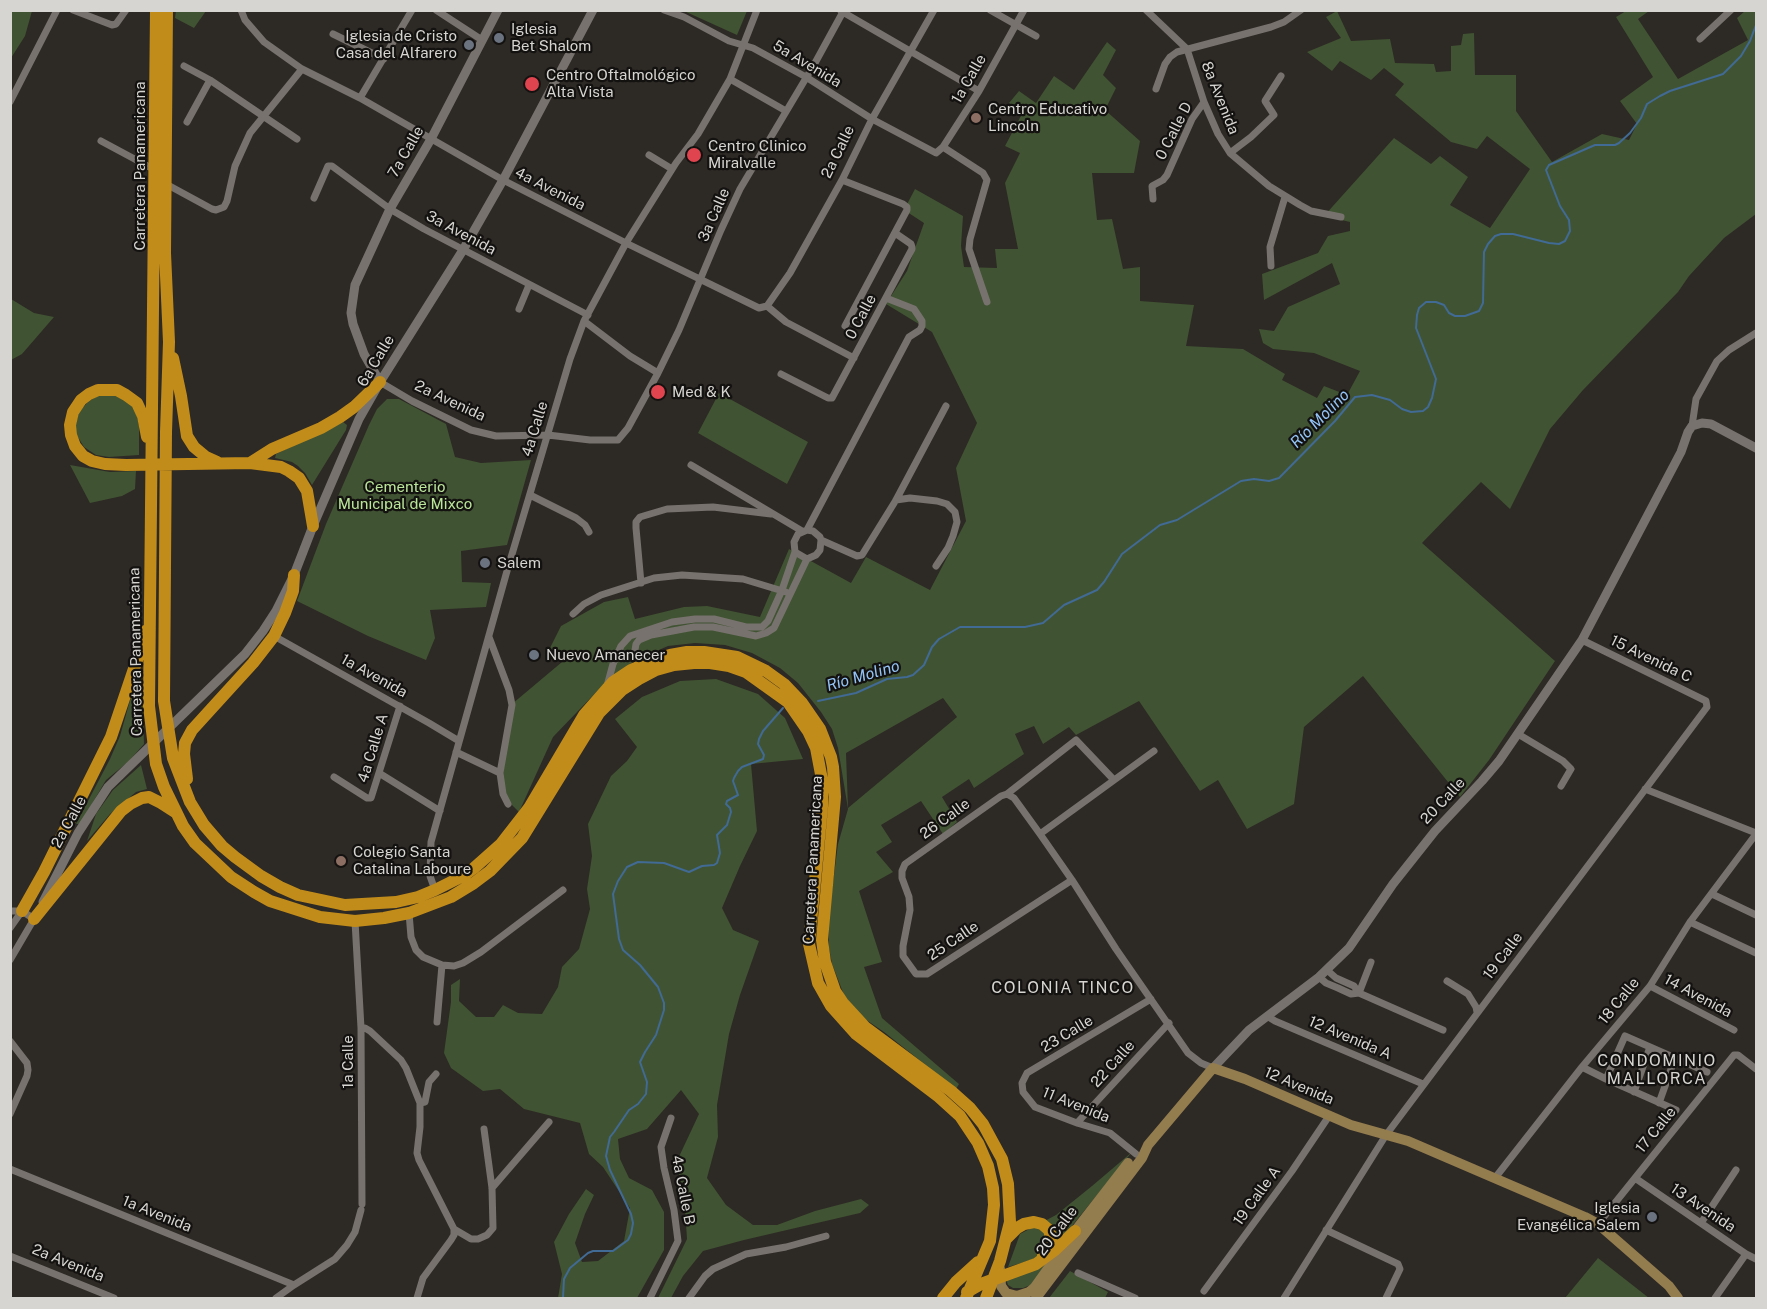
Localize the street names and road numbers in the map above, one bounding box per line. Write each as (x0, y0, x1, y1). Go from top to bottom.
street label: 5a Avenida (769, 37, 845, 91)
street label: 1a Calle (948, 51, 990, 107)
street label: 8a Avenida (1197, 59, 1243, 137)
street label: Carretera Panamericana (131, 82, 149, 250)
street label: 0 Calle D (1152, 99, 1196, 163)
street label: 7a Calle (384, 123, 428, 181)
street label: 2a Calle (818, 123, 858, 181)
street label: 4a Avenida (512, 164, 588, 214)
street label: 3a Calle (694, 185, 734, 245)
street label: 3a Avenida (423, 207, 499, 259)
street label: 0 Calle (842, 291, 880, 343)
street label: 6a Calle (354, 332, 398, 390)
street label: 2a Avenida (412, 377, 488, 425)
street label: 4a Calle (518, 399, 552, 459)
street label: Carretera Panamericana (126, 567, 146, 737)
street label: 15 Avenida C (1607, 631, 1695, 687)
street label: 1a Avenida (338, 650, 410, 702)
street label: 4a Calle A (354, 711, 392, 785)
street label: 20 Calle (1417, 774, 1469, 828)
street label: Carretera Panamericana (800, 775, 826, 945)
street label: 2a Calle (47, 793, 91, 851)
street label: 26 Calle (916, 795, 974, 843)
street label: 25 Calle (924, 917, 982, 965)
street label: 19 Calle (1479, 929, 1527, 983)
street label: 14 Avenida (1661, 971, 1735, 1021)
street label: 18 Calle (1595, 974, 1643, 1028)
street label: 23 Calle (1038, 1011, 1096, 1057)
street label: 12 Avenida A (1306, 1012, 1394, 1064)
street label: 1a Calle (339, 1035, 357, 1089)
street label: 22 Calle (1087, 1037, 1139, 1091)
street label: 12 Avenida (1261, 1063, 1337, 1109)
street label: 11 Avenida (1040, 1083, 1112, 1127)
street label: 17 Calle (1632, 1103, 1680, 1157)
street label: 4a Calle B (667, 1154, 699, 1226)
street label: 19 Calle A (1229, 1163, 1285, 1229)
street label: 13 Avenida (1667, 1180, 1739, 1236)
street label: 1a Avenida (120, 1192, 194, 1236)
street label: 20 Calle (1033, 1203, 1081, 1259)
street label: 2a Avenida (29, 1240, 107, 1286)

